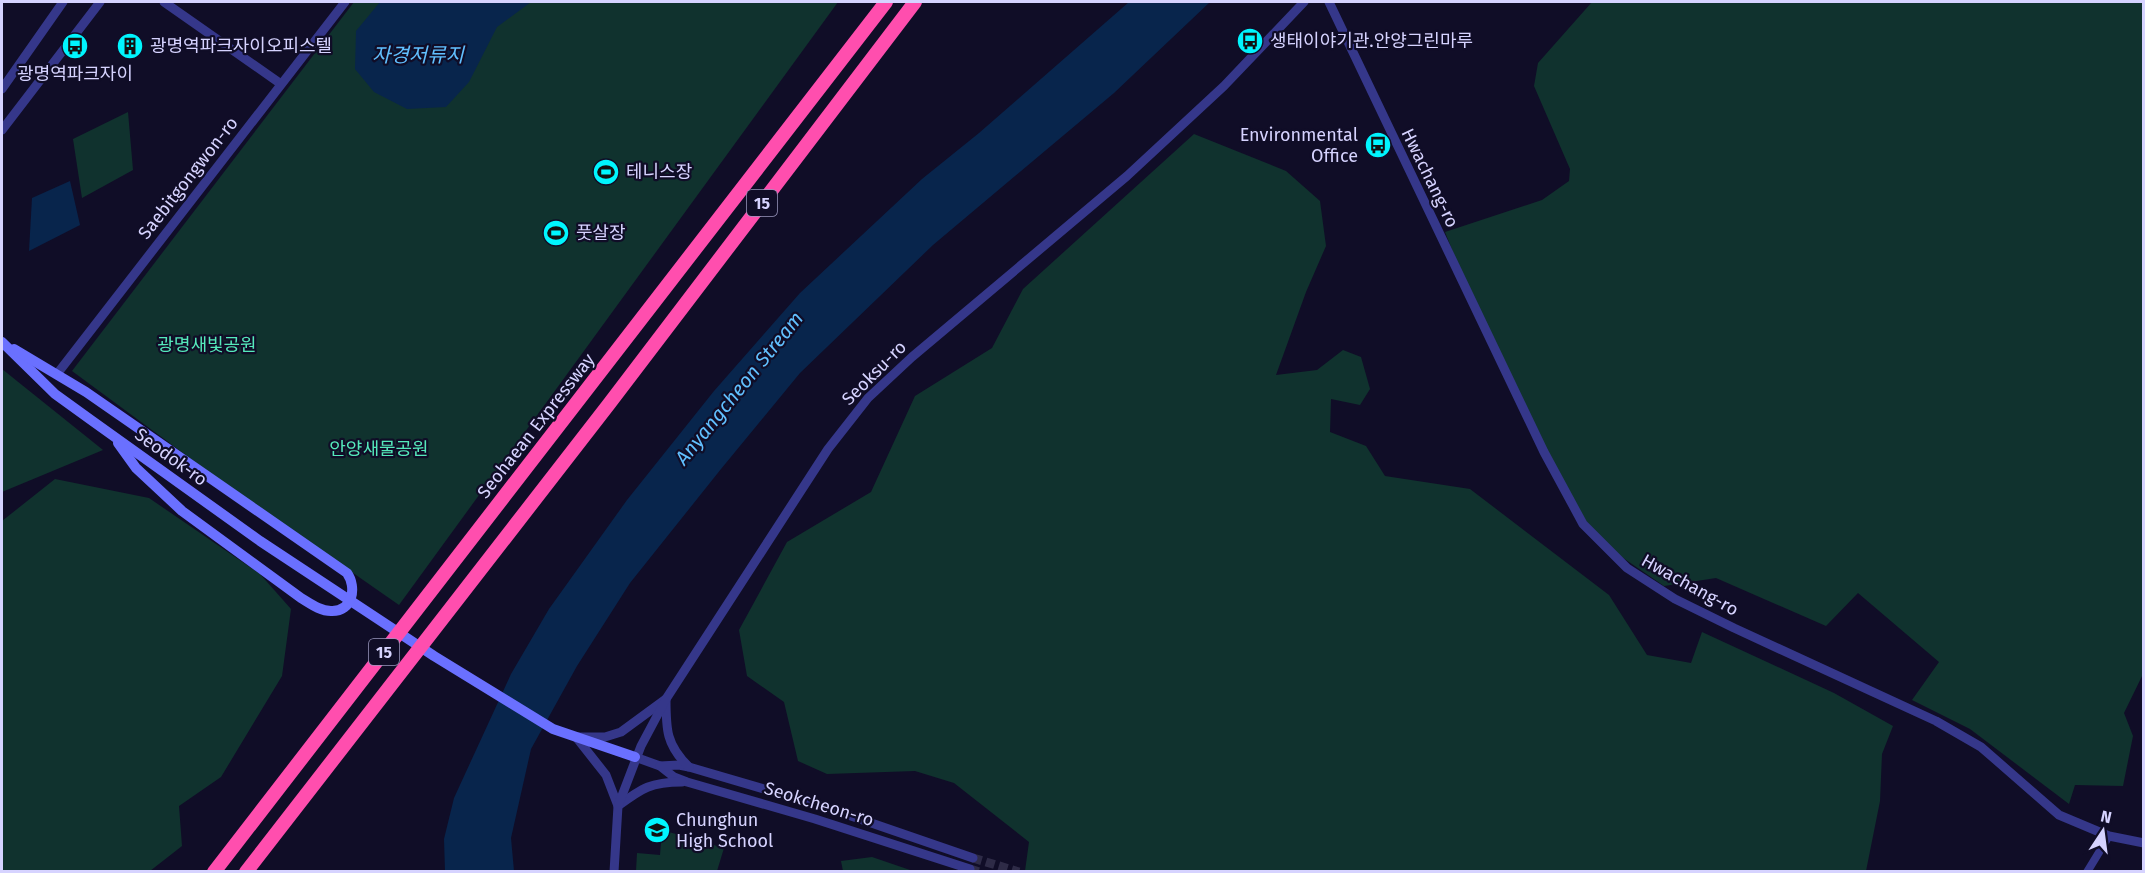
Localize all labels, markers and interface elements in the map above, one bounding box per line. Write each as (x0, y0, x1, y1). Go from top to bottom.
bus stop icon: 생태이야기관.안양그린마루 (1235, 26, 1265, 56)
place label: 생태이야기관.안양그린마루 (1270, 30, 1473, 52)
bus stop icon: 광명역파크자이 (60, 31, 90, 61)
building icon: 광명역파크자이오피스텔 (115, 31, 145, 61)
place label: 광명역파크자이오피스텔 (150, 35, 332, 57)
water label: 자경저류지 (372, 43, 466, 67)
place label: 광명역파크자이 (17, 63, 133, 85)
street label: Saebitgongwon-ro (133, 113, 243, 243)
place label: Environmental Office (1240, 124, 1358, 167)
street label: Hwachang-ro (1397, 125, 1463, 231)
bus stop icon: Environmental Office (1363, 130, 1393, 160)
sports icon: 테니스장 (591, 157, 621, 187)
place label: 테니스장 (626, 161, 692, 183)
road number: 15 (747, 190, 777, 216)
sports icon: 풋살장 (541, 218, 571, 248)
place label: 풋살장 (576, 222, 626, 244)
water label: Anyangcheon Stream (669, 307, 808, 470)
park label: 광명새빛공원 (157, 334, 257, 356)
street label: Seoksu-ro (837, 336, 911, 410)
street label: Seohaean Expressway (473, 349, 600, 503)
street label: Seodok-ro (130, 423, 212, 491)
park label: 안양새물공원 (329, 438, 429, 460)
street label: Hwachang-ro (1638, 549, 1742, 621)
road number: 15 (369, 639, 399, 665)
street label: Seokcheon-ro (762, 777, 876, 831)
north arrow (2073, 801, 2133, 861)
text: N (2099, 806, 2114, 827)
place label: Chunghun High School (676, 809, 773, 852)
school or university icon: Chunghun High School (642, 815, 672, 845)

